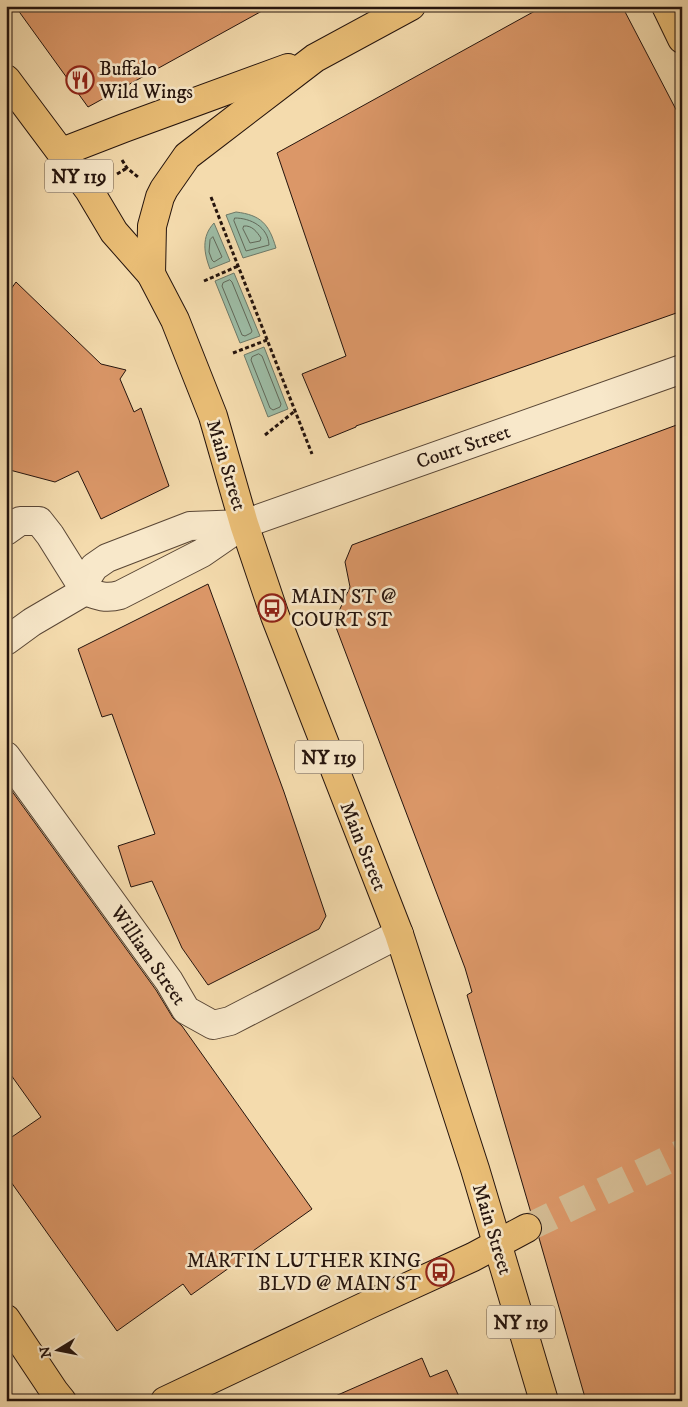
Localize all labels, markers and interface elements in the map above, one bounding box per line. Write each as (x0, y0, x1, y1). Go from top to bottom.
place label: Buffalo Wild Wings (98, 57, 193, 105)
restaurant icon: Buffalo Wild Wings (65, 65, 95, 95)
road number: NY 119 (45, 160, 113, 192)
street label: Main Street (200, 417, 251, 514)
street label: Court Street (413, 420, 514, 475)
place label: MAIN ST @ COURT ST (291, 585, 396, 633)
bus stop icon: MAIN ST @ COURT ST (257, 593, 287, 623)
road number: NY 119 (295, 740, 363, 774)
street label: Main Street (333, 798, 392, 895)
street label: William Street (104, 900, 191, 1010)
street label: Main Street (466, 1181, 517, 1278)
place label: MARTIN LUTHER KING BLVD @ MAIN ST (187, 1249, 421, 1297)
bus stop icon: MARTIN LUTHER KING BLVD @ MAIN ST (425, 1257, 455, 1287)
road number: NY 119 (487, 1305, 555, 1338)
north arrow (32, 1324, 82, 1374)
text: N (36, 1344, 56, 1359)

